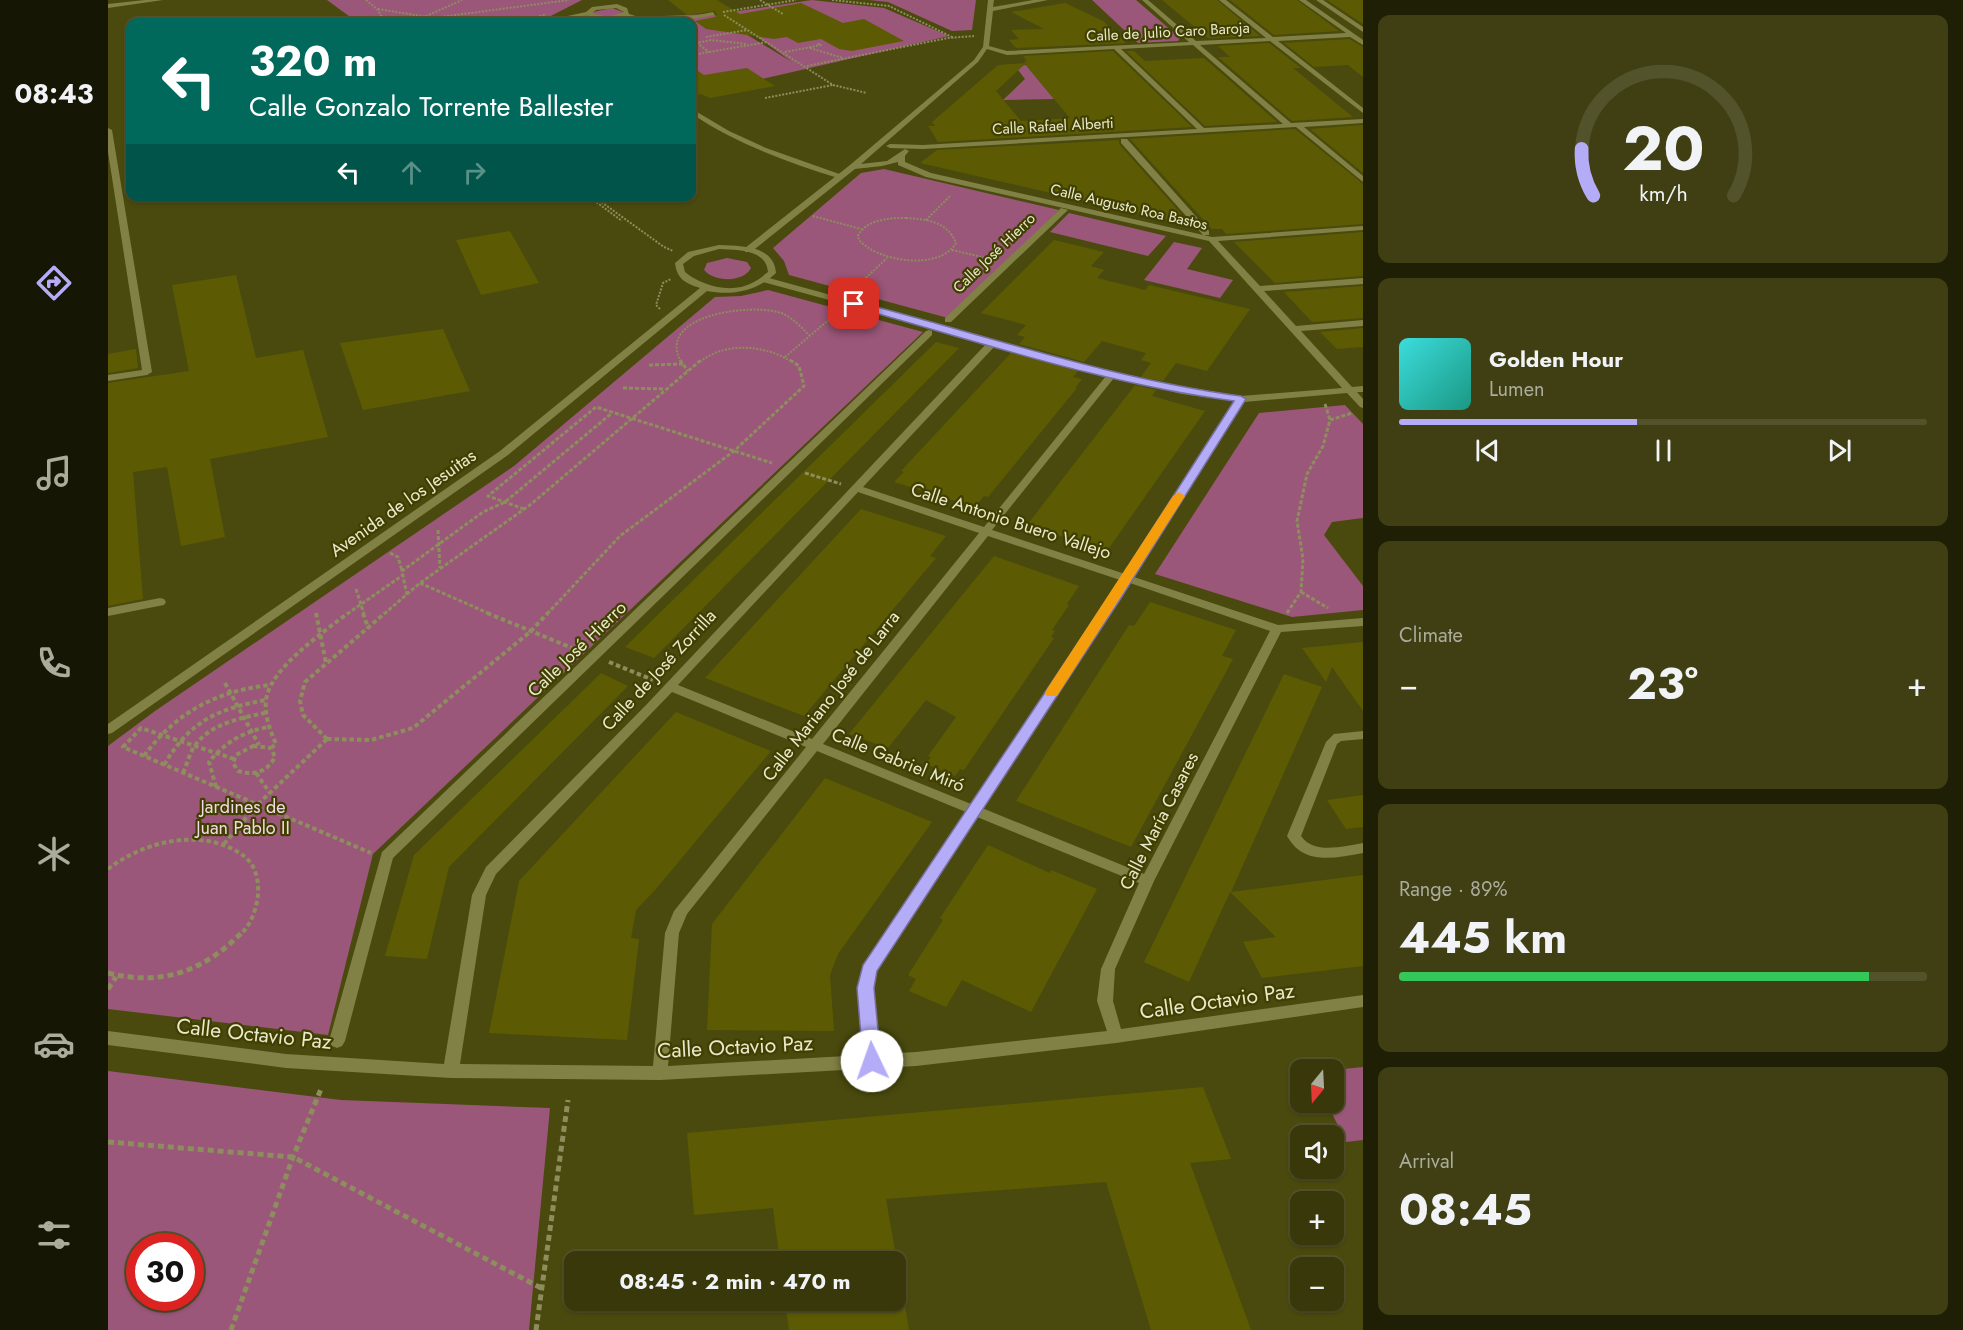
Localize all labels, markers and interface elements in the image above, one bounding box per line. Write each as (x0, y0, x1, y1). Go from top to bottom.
street label: Calle de Julio Caro Baroja (1086, 17, 1250, 47)
text: 320 m (249, 31, 377, 92)
icon: left (150, 42, 228, 120)
text: 08:43 (14, 74, 94, 113)
text: Calle Gonzalo Torrente Ballester (249, 87, 613, 126)
text: 20 (1622, 103, 1704, 193)
street label: Calle Rafael Alberti (992, 112, 1114, 140)
icon: left (332, 156, 365, 189)
icon: ahead (395, 156, 428, 189)
icon: right (458, 156, 491, 189)
street label: Calle Augusto Roa Bastos (1048, 178, 1210, 236)
text: km/h (1639, 178, 1687, 209)
street label: Calle José Hierro (948, 208, 1040, 298)
icon: directions (33, 262, 75, 304)
pin (828, 278, 879, 329)
icon: arrive (837, 287, 870, 320)
text: Golden Hour (1489, 343, 1623, 375)
text: Lumen (1489, 375, 1545, 404)
icon: previous (1471, 434, 1504, 467)
icon: pause (1647, 434, 1680, 467)
icon: next (1823, 434, 1856, 467)
street label: Avenida de los Jesuitas (325, 443, 481, 563)
icon: music (33, 452, 75, 494)
street label: Calle Antonio Buero Vallejo (907, 476, 1115, 566)
street label: Calle José Hierro (522, 595, 632, 703)
street label: Calle de José Zorrilla (596, 603, 722, 737)
street label: Calle Mariano José de Larra (756, 605, 906, 787)
text: Climate (1399, 621, 1463, 650)
icon: phone (33, 642, 75, 684)
text: 23° (1627, 651, 1698, 716)
text: − (1399, 661, 1418, 708)
text: + (1907, 661, 1927, 708)
street label: Calle Gabriel Miró (828, 721, 969, 799)
street label: Calle María Casares (1113, 748, 1205, 894)
park label: Jardines de Juan Pablo II (194, 794, 290, 841)
icon: climate (33, 833, 75, 875)
text: Range · 89% (1399, 875, 1507, 904)
text: 445 km (1399, 905, 1567, 970)
street label: Calle Octavio Paz (1138, 975, 1297, 1027)
street label: Calle Octavio Paz (175, 1011, 333, 1057)
icon: car (33, 1023, 75, 1065)
street label: Calle Octavio Paz (656, 1028, 814, 1066)
position arrow (840, 1029, 904, 1093)
north arrow (1290, 1059, 1344, 1113)
map controls (1290, 1059, 1344, 1311)
button: sound (1290, 1125, 1344, 1179)
text: Arrival (1399, 1147, 1454, 1176)
text: 08:45 (1399, 1177, 1532, 1242)
button: + (1290, 1191, 1344, 1245)
icon: filters (33, 1214, 75, 1256)
speed limit sign: 30 (126, 1233, 204, 1311)
button: − (1290, 1257, 1344, 1311)
text: 08:45 · 2 min · 470 m (619, 1265, 851, 1297)

